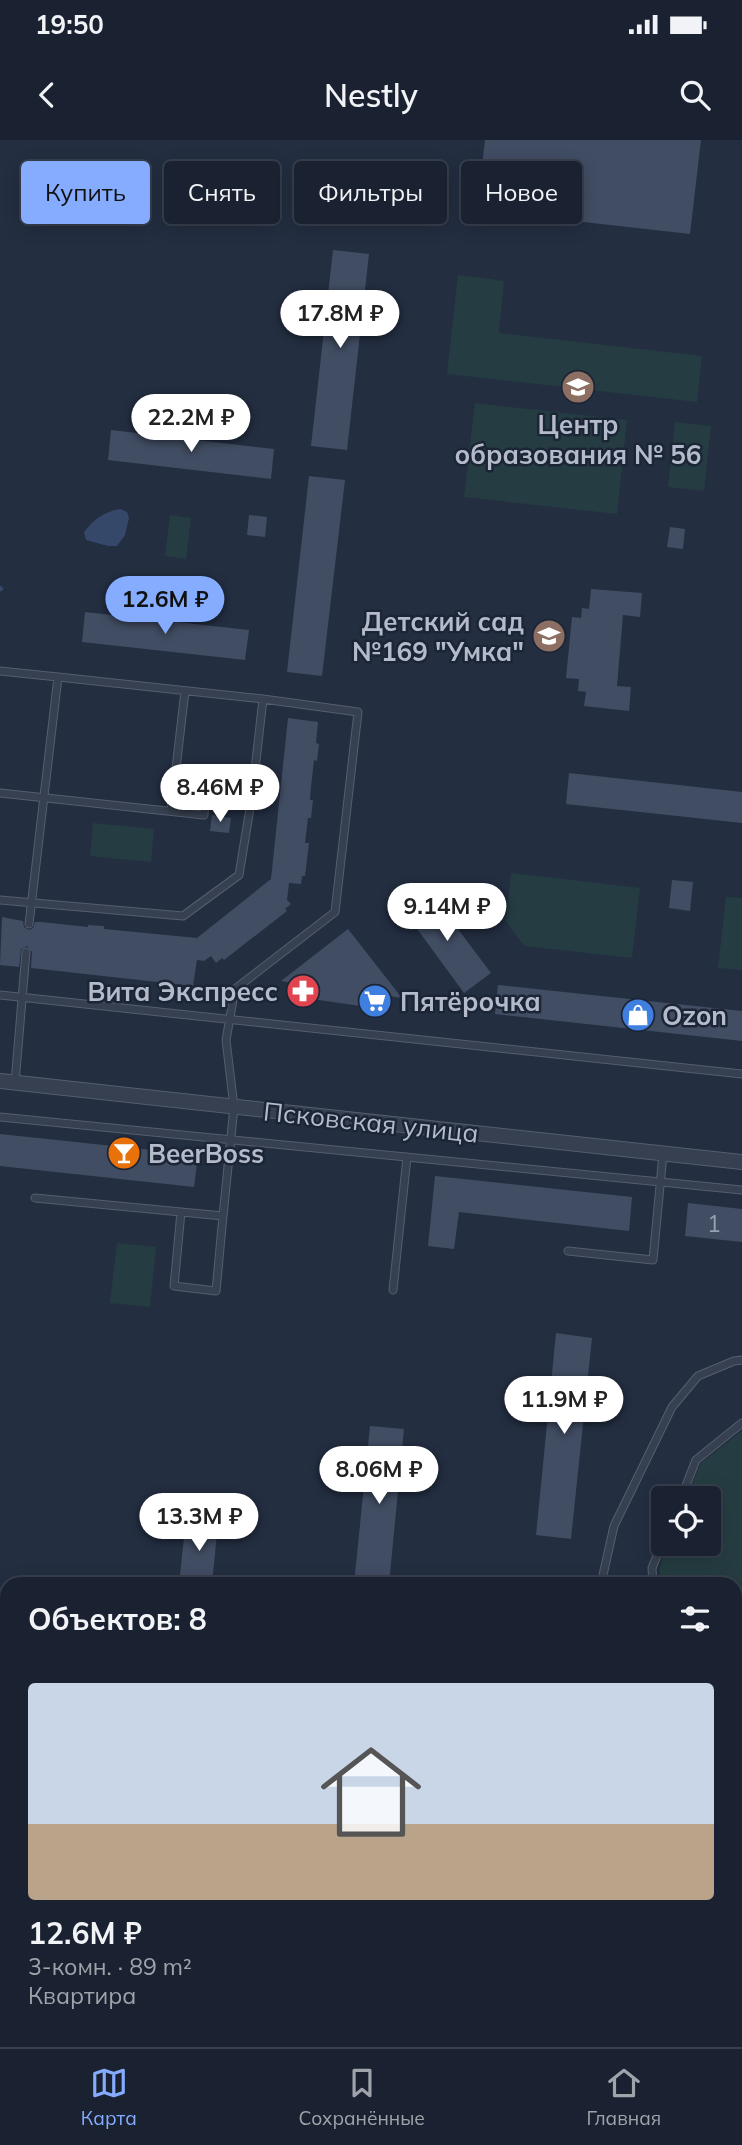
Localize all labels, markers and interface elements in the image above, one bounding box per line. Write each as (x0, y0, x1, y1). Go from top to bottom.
text: 19:50 (35, 8, 104, 41)
text: Nestly (324, 75, 418, 115)
icon: back (28, 76, 66, 114)
icon: search (676, 76, 714, 114)
chip: Купить (21, 161, 150, 224)
chip: Снять (164, 161, 280, 224)
chip: Фильтры (294, 161, 447, 224)
chip: Новое (461, 161, 582, 224)
pin: 17.8M ₽ (275, 290, 405, 350)
text: 17.8M ₽ (296, 298, 384, 327)
school or university icon: Центр образования № 56 (559, 368, 597, 406)
pin: 22.2M ₽ (126, 394, 256, 454)
text: 22.2M ₽ (147, 402, 235, 431)
place label: Центр образования № 56 (455, 408, 701, 471)
pin: 12.6M ₽ (100, 576, 230, 636)
text: 12.6M ₽ (121, 584, 209, 613)
place label: Детский сад №169 "Умка" (352, 605, 524, 668)
school or university icon: Детский сад №169 "Умка" (530, 617, 568, 655)
pin: 8.46M ₽ (155, 764, 285, 824)
text: 8.46M ₽ (176, 772, 264, 801)
pin: 9.14M ₽ (382, 884, 512, 943)
text: 9.14M ₽ (403, 891, 491, 920)
pharmacy icon: Вита Экспресс (284, 972, 322, 1010)
place label: Вита Экспресс (87, 975, 278, 1008)
supermarket icon: Пятёрочка (356, 982, 394, 1020)
place label: Пятёрочка (400, 985, 541, 1018)
shop icon: Ozon (619, 996, 657, 1034)
place label: Ozon (662, 999, 727, 1032)
street label: Псковская улица (262, 1094, 480, 1150)
bar icon: BeerBoss (105, 1134, 143, 1172)
place label: BeerBoss (148, 1137, 264, 1170)
house number: 1 (707, 1209, 721, 1238)
pin: 11.9M ₽ (499, 1376, 629, 1436)
text: 11.9M ₽ (520, 1384, 608, 1413)
pin: 8.06M ₽ (314, 1446, 444, 1506)
text: 8.06M ₽ (335, 1454, 423, 1483)
map controls (651, 1486, 721, 1556)
button: locate (651, 1486, 721, 1556)
pin: 13.3M ₽ (134, 1494, 264, 1553)
text: 13.3M ₽ (155, 1501, 243, 1530)
text: Объектов: 8 (28, 1600, 207, 1638)
icon: filters (676, 1600, 714, 1638)
icon: home (308, 1729, 434, 1855)
text: 12.6M ₽ (28, 1914, 142, 1952)
text: 3-комн. · 89 m² (28, 1952, 192, 1981)
text: Квартира (28, 1981, 136, 2010)
tab: Карта (81, 2064, 137, 2130)
tab: Сохранённые (298, 2064, 425, 2130)
tab: Главная (587, 2064, 661, 2130)

